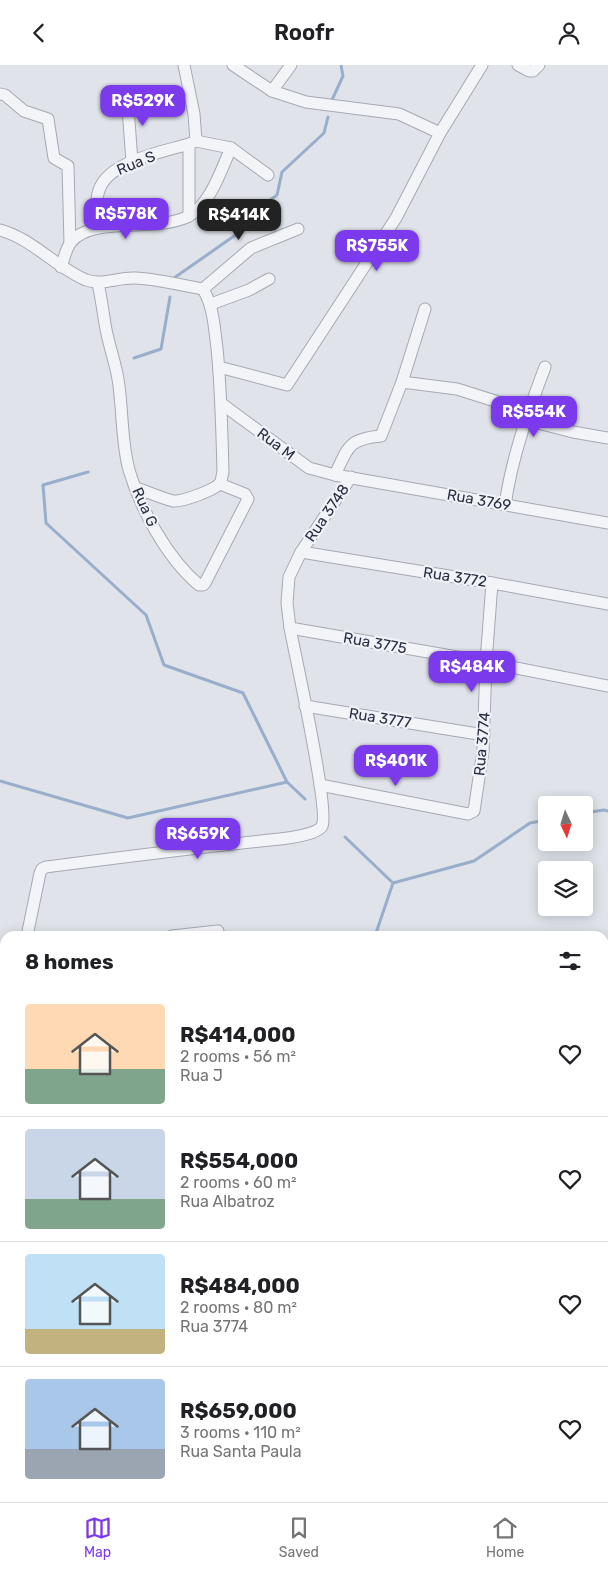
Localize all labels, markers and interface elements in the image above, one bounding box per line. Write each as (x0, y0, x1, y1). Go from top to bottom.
icon: back (25, 19, 53, 47)
text: Roofr (274, 19, 334, 46)
icon: person (555, 19, 583, 47)
pin: R$529K (102, 85, 184, 127)
text: R$529K (111, 91, 175, 110)
street label: Rua S (114, 147, 158, 179)
pin: R$578K (85, 197, 167, 240)
pin: R$414K (198, 199, 280, 241)
text: R$578K (95, 204, 157, 223)
text: R$414K (208, 205, 270, 224)
pin: R$755K (336, 229, 418, 272)
text: R$755K (346, 236, 408, 255)
pin: R$554K (493, 395, 575, 438)
text: R$554K (502, 402, 566, 421)
street label: Rua M (254, 424, 298, 464)
street label: Rua 3748 (301, 481, 353, 545)
street label: Rua G (128, 485, 162, 529)
street label: Rua 3769 (445, 485, 513, 515)
street label: Rua 3772 (422, 563, 488, 591)
street label: Rua 3775 (342, 629, 408, 657)
pin: R$484K (431, 651, 513, 693)
text: R$484K (439, 657, 505, 676)
street label: Rua 3777 (348, 704, 413, 732)
street label: Rua 3774 (470, 711, 494, 777)
pin: R$401K (355, 745, 437, 787)
text: R$401K (365, 751, 427, 770)
north arrow (538, 796, 592, 851)
map controls (538, 796, 593, 916)
pin: R$659K (157, 817, 239, 860)
text: R$659K (166, 824, 230, 843)
button: layers (538, 861, 593, 916)
icon: filters (556, 947, 584, 975)
text: 8 homes (25, 949, 114, 974)
text: R$414,000 (180, 1022, 296, 1047)
icon: home (65, 1024, 125, 1084)
icon: heart (556, 1040, 584, 1068)
text: 2 rooms · 56 m² (180, 1047, 296, 1066)
text: Rua J (180, 1066, 223, 1085)
text: R$554,000 (180, 1148, 298, 1173)
icon: home (65, 1149, 125, 1209)
icon: heart (556, 1165, 584, 1193)
text: 2 rooms · 60 m² (180, 1173, 297, 1192)
text: Rua Albatroz (180, 1192, 275, 1211)
text: R$484,000 (180, 1273, 300, 1298)
icon: home (65, 1274, 125, 1334)
icon: heart (556, 1290, 584, 1318)
text: 2 rooms · 80 m² (180, 1298, 297, 1317)
text: Rua 3774 (180, 1317, 248, 1336)
text: R$659,000 (180, 1398, 297, 1423)
icon: home (65, 1399, 125, 1459)
icon: heart (556, 1415, 584, 1443)
text: 3 rooms · 110 m² (180, 1423, 301, 1442)
text: Rua Santa Paula (180, 1442, 302, 1461)
tab: Map (84, 1514, 112, 1561)
tab: Saved (279, 1514, 319, 1561)
tab: Home (486, 1514, 524, 1561)

